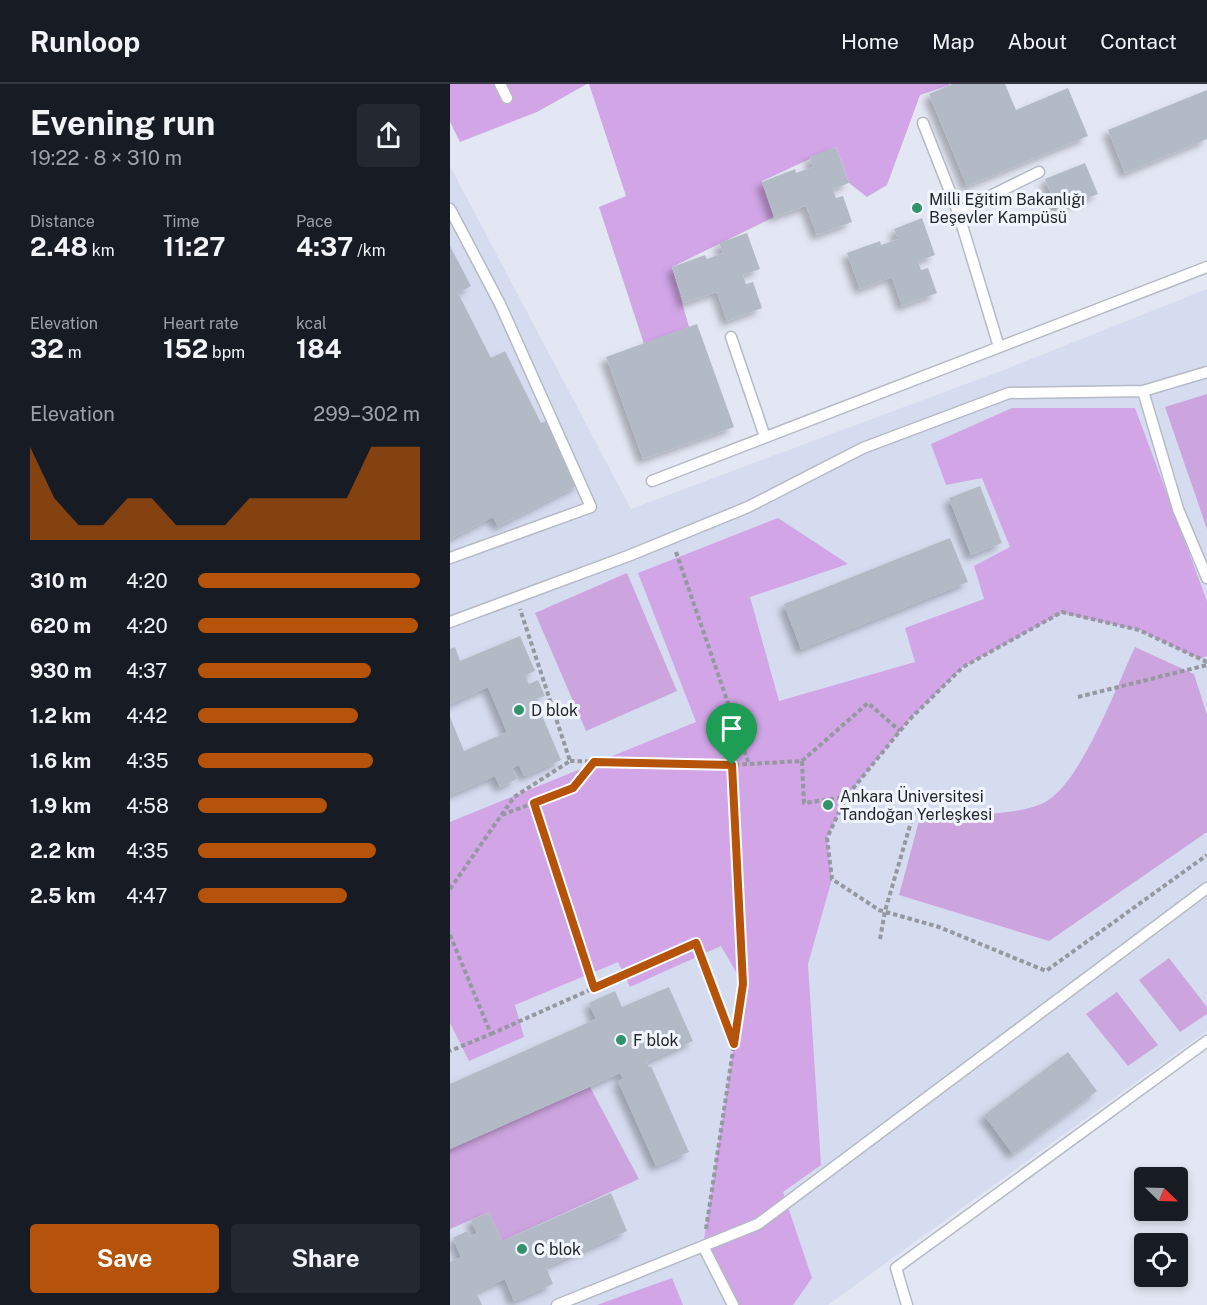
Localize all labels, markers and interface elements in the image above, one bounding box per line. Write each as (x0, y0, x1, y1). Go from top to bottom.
text: Runloop (30, 25, 140, 58)
text: Home (841, 29, 899, 54)
text: Map (932, 29, 975, 54)
text: About (1008, 29, 1067, 54)
text: Contact (1100, 29, 1177, 54)
text: Evening run (30, 104, 215, 142)
button: share (357, 104, 420, 167)
text: 19:22 · 8 × 310 m (30, 146, 182, 170)
place label: Milli Eğitim Bakanlığı Beşevler Kampüsü (929, 190, 1085, 227)
marker: Milli Eğitim Bakanlığı Beşevler Kampüsü (910, 201, 924, 215)
text: Distance (30, 212, 95, 231)
text: Time (163, 212, 199, 231)
text: Pace (296, 212, 333, 231)
text: 2.48 (30, 231, 88, 262)
text: 11:27 (163, 231, 226, 262)
text: 4:37 (296, 231, 353, 262)
text: km (88, 241, 115, 260)
text: /km (353, 241, 386, 260)
text: Elevation (30, 314, 98, 333)
text: Heart rate (163, 314, 239, 333)
text: kcal (296, 314, 327, 333)
text: 32 (30, 333, 64, 364)
text: 152 (163, 333, 208, 364)
text: 184 (296, 333, 342, 364)
text: m (64, 343, 82, 362)
text: bpm (208, 343, 245, 362)
text: Elevation (30, 402, 115, 426)
text: 299–302 m (313, 402, 420, 426)
text: 310 m (30, 569, 87, 593)
text: 4:20 (126, 569, 168, 593)
text: 620 m (30, 614, 91, 638)
text: 4:20 (126, 614, 168, 638)
text: 930 m (30, 659, 92, 683)
text: 4:37 (126, 659, 167, 683)
place label: D blok (531, 701, 578, 720)
marker: D blok (512, 703, 526, 717)
pin (706, 703, 757, 765)
text: 1.2 km (30, 704, 91, 728)
text: 4:42 (126, 704, 167, 728)
icon: arrive (715, 712, 748, 745)
text: 1.6 km (30, 749, 91, 773)
text: 4:35 (126, 749, 169, 773)
place label: Ankara Üniversitesi Tandoğan Yerleşkesi (840, 786, 992, 824)
text: 1.9 km (30, 794, 91, 818)
text: 4:58 (126, 794, 169, 818)
marker: Ankara Üniversitesi Tandoğan Yerleşkesi (821, 798, 835, 812)
text: 2.2 km (30, 839, 95, 863)
text: 4:35 (126, 839, 169, 863)
text: 2.5 km (30, 884, 96, 908)
text: 4:47 (126, 884, 168, 908)
place label: F blok (633, 1031, 678, 1050)
marker: F blok (614, 1033, 628, 1047)
north arrow (1134, 1167, 1188, 1221)
map controls (1134, 1167, 1188, 1287)
button: Save (30, 1224, 219, 1293)
button: Share (231, 1224, 420, 1293)
button: locate (1134, 1233, 1188, 1287)
place label: C blok (534, 1240, 581, 1259)
marker: C blok (515, 1242, 529, 1256)

